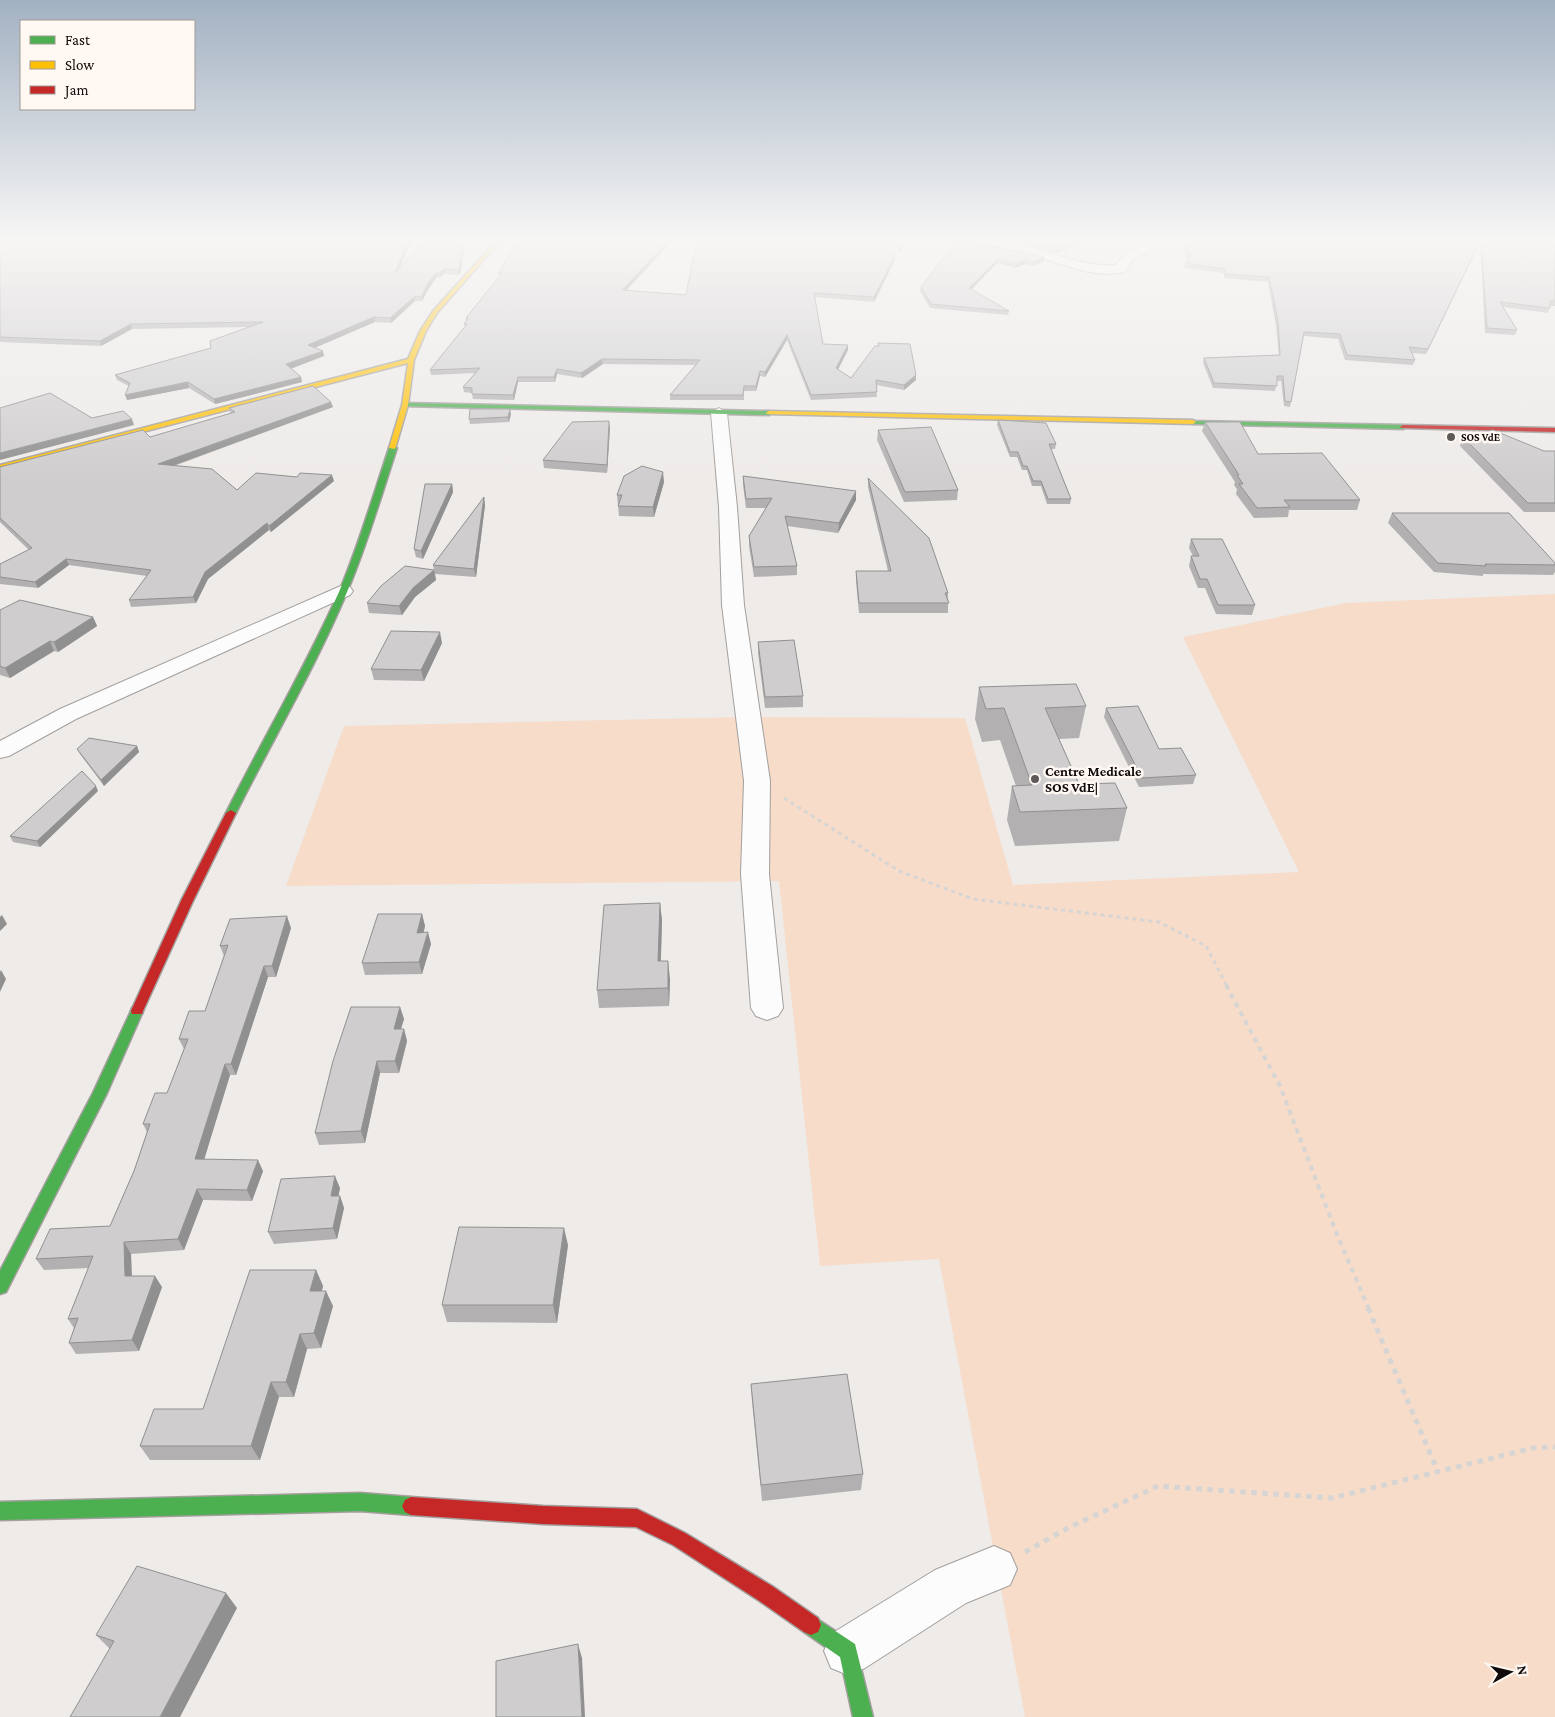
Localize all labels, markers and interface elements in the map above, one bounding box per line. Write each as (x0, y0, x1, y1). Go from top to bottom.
legend (20, 20, 195, 110)
text: Fast (65, 32, 91, 48)
text: Slow (65, 57, 95, 73)
text: Jam (63, 82, 88, 99)
marker: SOS VdE (1445, 431, 1457, 443)
place label: SOS VdE (1461, 431, 1501, 443)
place label: Centre Medicale SOS VdE| (1045, 763, 1142, 795)
marker: Centre Medicale SOS VdE| (1029, 773, 1041, 785)
north arrow (1485, 1647, 1535, 1697)
text: N (1514, 1664, 1532, 1676)

